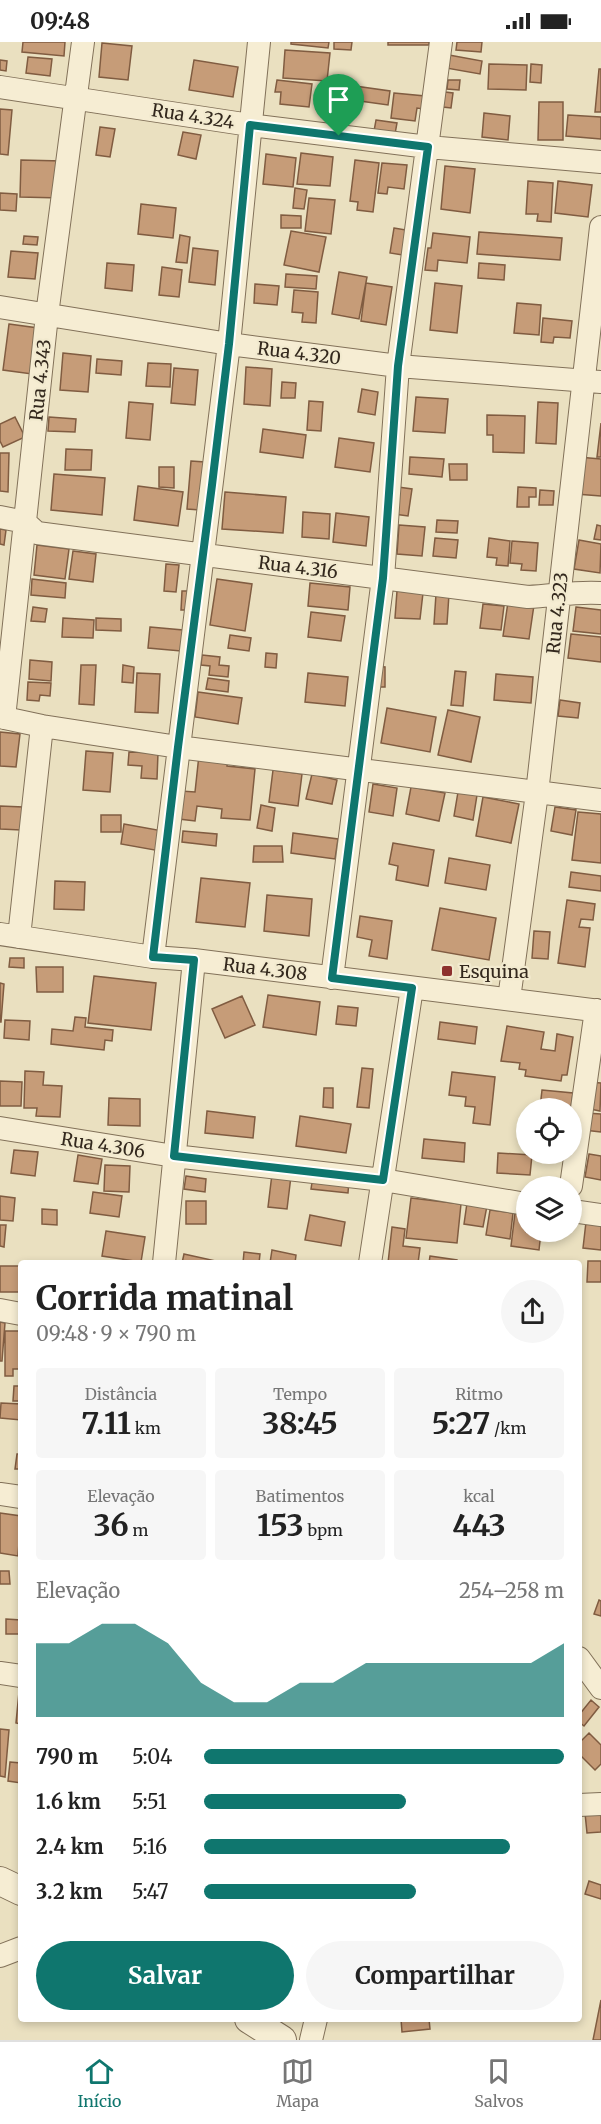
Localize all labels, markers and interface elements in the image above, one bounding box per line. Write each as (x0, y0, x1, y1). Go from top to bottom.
text: 09:48 (30, 7, 90, 35)
pin (313, 74, 364, 136)
icon: arrive (322, 83, 355, 116)
street label: Rua 4.324 (150, 98, 236, 134)
street label: Rua 4.320 (256, 336, 342, 370)
street label: Rua 4.343 (24, 338, 56, 422)
street label: Rua 4.316 (257, 551, 339, 583)
street label: Rua 4.323 (541, 571, 573, 655)
street label: Rua 4.308 (222, 952, 308, 986)
place label: Esquina (459, 960, 529, 983)
marker: Esquina (440, 964, 454, 978)
map controls (516, 1098, 582, 1242)
button: locate (516, 1098, 582, 1164)
street label: Rua 4.306 (59, 1127, 147, 1163)
button: layers (516, 1176, 582, 1242)
text: Corrida matinal (36, 1278, 293, 1319)
button: share (501, 1280, 564, 1343)
text: 09:48 · 9 × 790 m (36, 1321, 196, 1346)
text: Distância (85, 1384, 157, 1404)
text: Tempo (273, 1384, 327, 1404)
text: Ritmo (455, 1384, 503, 1404)
text: 7.11 (81, 1404, 131, 1442)
text: 38:45 (262, 1404, 338, 1442)
text: 5:27 (432, 1404, 490, 1442)
text: km (131, 1418, 161, 1438)
text: /km (490, 1418, 526, 1438)
text: Elevação (87, 1486, 155, 1506)
text: Batimentos (256, 1486, 344, 1506)
text: kcal (463, 1486, 495, 1506)
text: 36 (94, 1506, 129, 1544)
text: 153 (257, 1506, 304, 1544)
text: 443 (452, 1506, 506, 1544)
text: m (129, 1520, 148, 1540)
text: bpm (304, 1520, 343, 1540)
text: Elevação (36, 1578, 120, 1603)
text: 254–258 m (459, 1578, 564, 1603)
text: 790 m (36, 1744, 98, 1769)
text: 5:04 (132, 1744, 172, 1769)
text: 1.6 km (36, 1789, 101, 1814)
text: 5:51 (132, 1789, 167, 1814)
text: 2.4 km (36, 1834, 104, 1859)
text: 5:16 (132, 1834, 167, 1859)
text: 3.2 km (36, 1879, 103, 1904)
text: 5:47 (132, 1879, 168, 1904)
button: Salvar (36, 1941, 294, 2010)
button: Compartilhar (306, 1941, 564, 2010)
tab: Início (77, 2055, 121, 2111)
tab: Mapa (276, 2055, 319, 2111)
tab: Salvos (474, 2055, 524, 2111)

